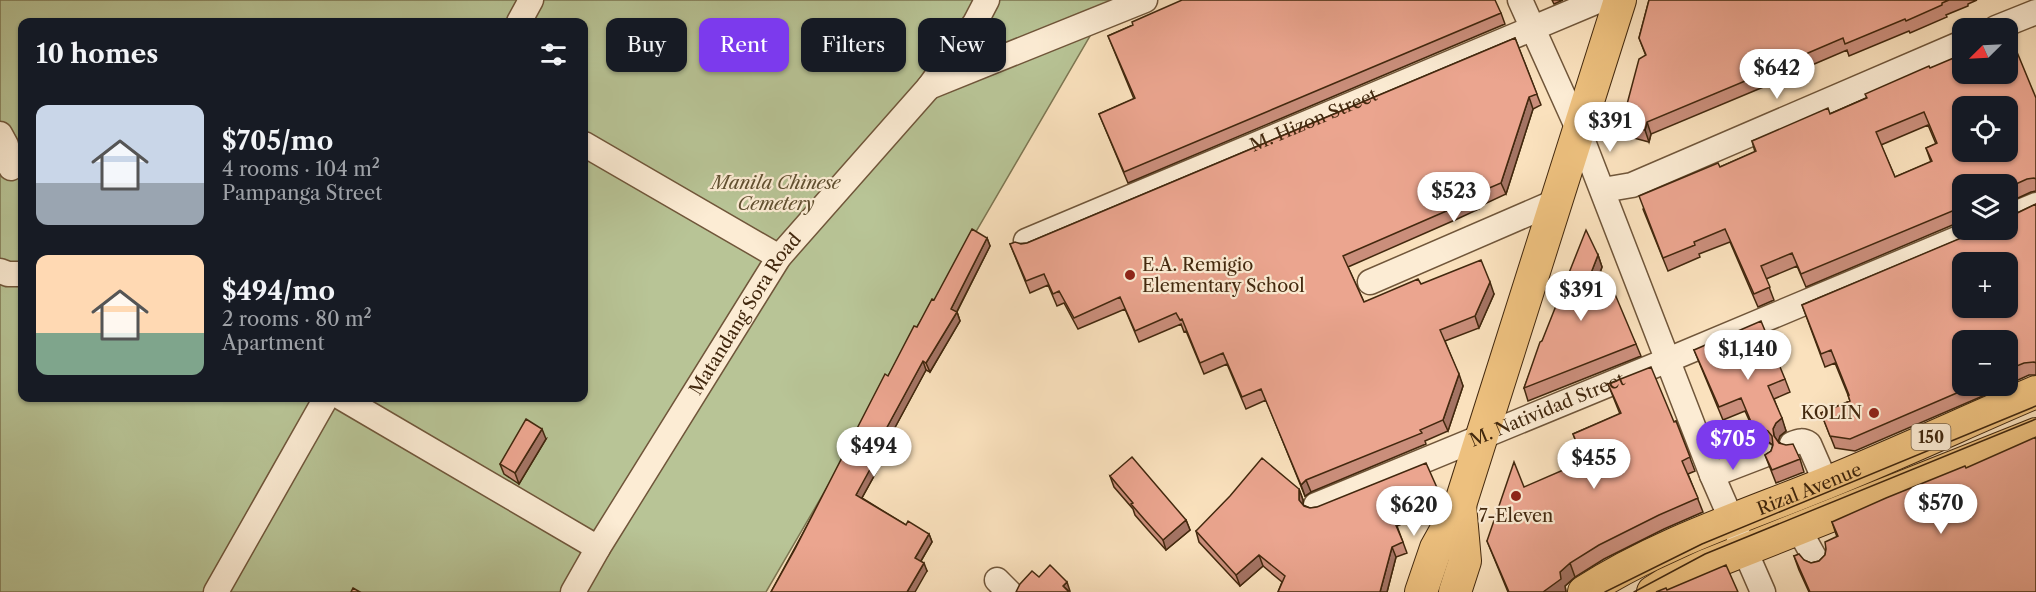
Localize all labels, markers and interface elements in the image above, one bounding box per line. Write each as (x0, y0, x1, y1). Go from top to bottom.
chip: Buy (606, 18, 687, 72)
chip: Rent (699, 18, 789, 72)
chip: Filters (801, 18, 906, 72)
chip: New (918, 18, 1006, 72)
north arrow (1952, 18, 2018, 84)
map controls (1952, 18, 2018, 396)
text: 10 homes (36, 38, 158, 70)
icon: filters (537, 38, 570, 71)
pin: $642 (1741, 49, 1813, 100)
text: $642 (1754, 56, 1800, 80)
street label: M. Hizon Street (1247, 83, 1381, 157)
button: locate (1952, 96, 2018, 162)
pin: $391 (1574, 102, 1646, 153)
text: $391 (1588, 109, 1632, 133)
text: $705/mo (222, 125, 333, 157)
icon: home (84, 129, 156, 201)
text: 4 rooms · 104 m² (222, 157, 380, 181)
park label: Manila Chinese Cemetery (709, 172, 842, 215)
pin: $523 (1418, 172, 1490, 223)
button: layers (1952, 174, 2018, 240)
text: $523 (1431, 179, 1477, 203)
text: Pampanga Street (222, 181, 382, 205)
street label: Matandang Sora Road (685, 229, 806, 399)
button: + (1952, 252, 2018, 318)
place label: E.A. Remigio Elementary School (1142, 254, 1305, 297)
marker: E.A. Remigio Elementary School (1123, 268, 1137, 282)
pin: $391 (1545, 271, 1617, 322)
text: $494/mo (222, 275, 335, 307)
text: $391 (1559, 278, 1603, 302)
icon: home (84, 279, 156, 351)
text: 2 rooms · 80 m² (222, 307, 372, 331)
pin: $1,140 (1699, 330, 1797, 381)
button: − (1952, 330, 2018, 396)
text: Apartment (222, 331, 325, 355)
text: $1,140 (1718, 337, 1778, 361)
street label: M. Natividad Street (1466, 368, 1629, 452)
place label: KOLIN (1801, 402, 1862, 424)
marker: KOLIN (1867, 406, 1881, 420)
pin: $705 (1697, 420, 1769, 471)
road number: 150 (1912, 424, 1950, 450)
pin: $494 (838, 427, 910, 478)
text: $705 (1710, 427, 1756, 451)
text: $494 (851, 434, 897, 458)
pin: $455 (1558, 439, 1630, 490)
text: $455 (1571, 446, 1617, 470)
street label: Rizal Avenue (1754, 458, 1865, 520)
pin: $570 (1905, 484, 1977, 535)
pin: $620 (1378, 486, 1450, 537)
marker: 7-Eleven (1509, 489, 1523, 503)
text: $570 (1918, 491, 1964, 515)
text: $620 (1390, 493, 1438, 517)
place label: 7-Eleven (1479, 505, 1553, 527)

